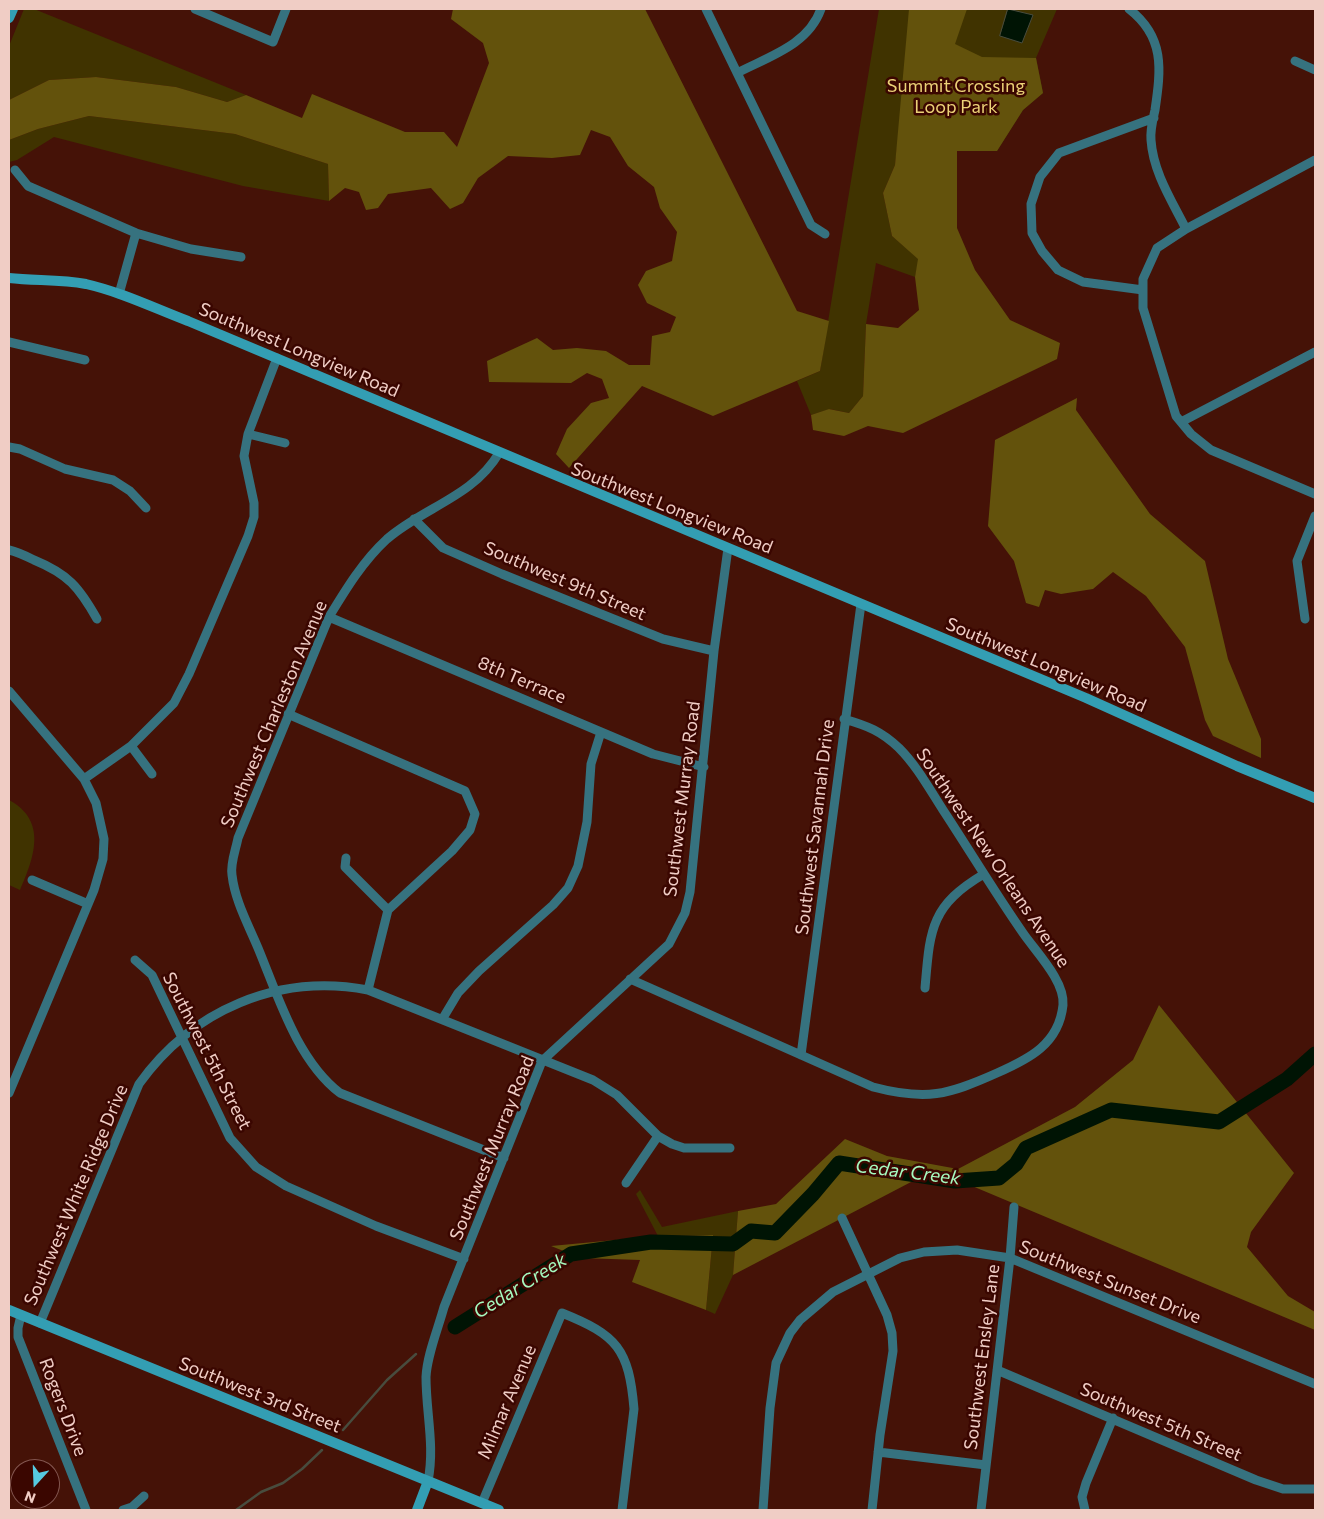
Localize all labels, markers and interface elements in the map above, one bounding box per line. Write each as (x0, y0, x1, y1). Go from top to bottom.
park label: Summit Crossing Loop Park (887, 75, 1025, 118)
street label: Southwest Longview Road (196, 298, 402, 402)
street label: Southwest Longview Road (568, 458, 776, 558)
street label: Southwest 9th Street (481, 537, 649, 625)
street label: Southwest Charleston Avenue (216, 597, 332, 831)
street label: Southwest Longview Road (943, 613, 1149, 717)
street label: 8th Terrace (475, 652, 569, 708)
street label: Southwest Murray Road (659, 700, 705, 898)
street label: Southwest Savannah Drive (791, 718, 839, 936)
street label: Southwest New Orleans Avenue (912, 744, 1074, 972)
street label: Southwest 5th Street (158, 969, 256, 1133)
street label: Southwest Murray Road (445, 1053, 539, 1243)
street label: Southwest White Ridge Drive (20, 1081, 132, 1309)
water label: Cedar Creek (854, 1154, 962, 1190)
street label: Southwest Sunset Drive (1016, 1236, 1204, 1328)
water label: Cedar Creek (469, 1248, 571, 1324)
street label: Southwest Ensley Lane (960, 1263, 1004, 1451)
street label: Milmar Avenue (473, 1342, 541, 1462)
street label: Southwest 3rd Street (176, 1353, 344, 1437)
street label: Rogers Drive (34, 1355, 92, 1459)
street label: Southwest 5th Street (1077, 1378, 1245, 1466)
north arrow (10, 1459, 60, 1509)
text: N (22, 1488, 38, 1507)

